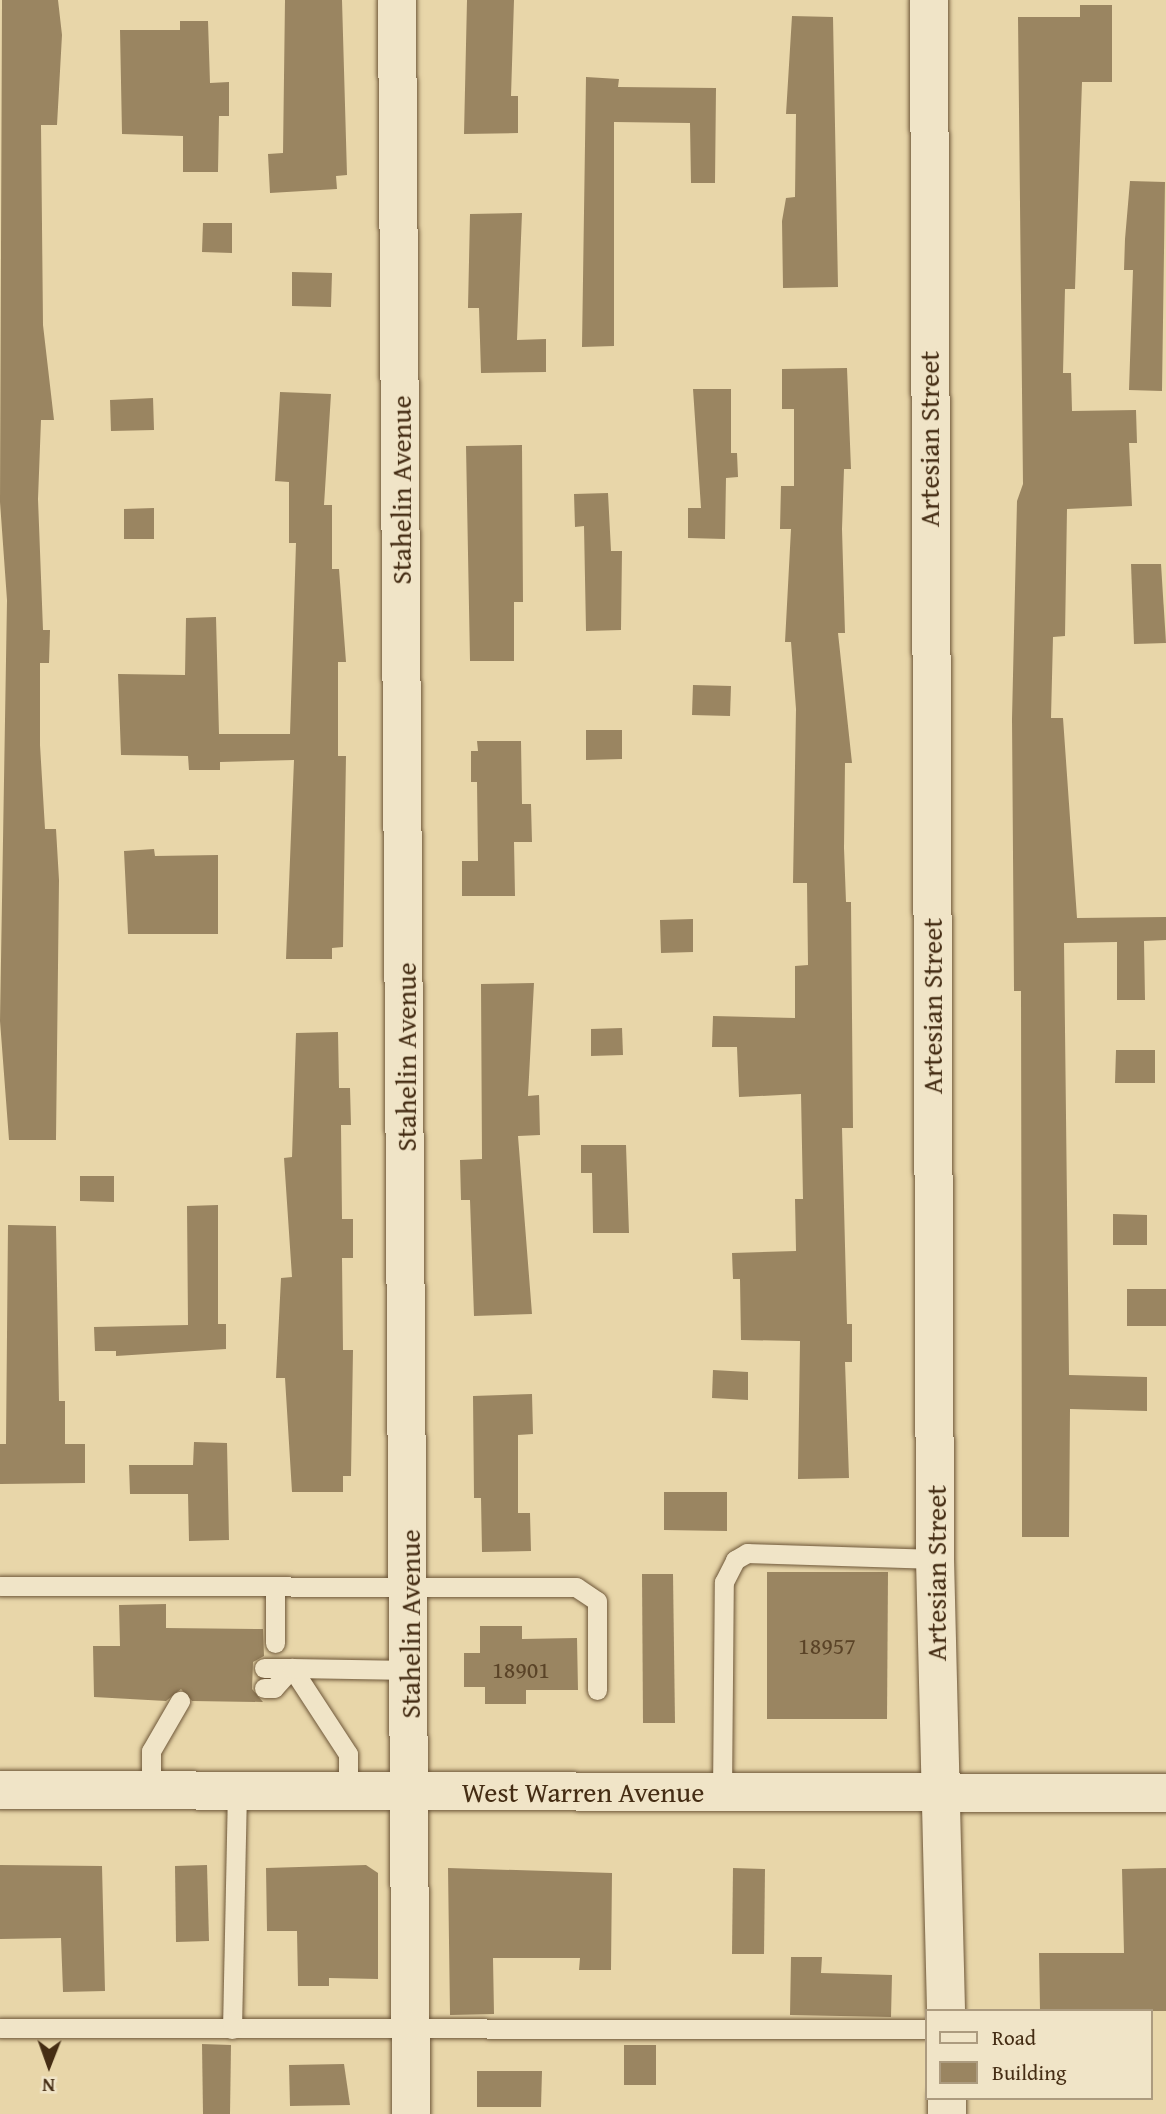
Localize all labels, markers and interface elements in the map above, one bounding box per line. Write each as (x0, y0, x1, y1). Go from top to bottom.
street label: Artesian Street (912, 351, 946, 527)
street label: Stahelin Avenue (384, 395, 418, 585)
street label: Artesian Street (915, 918, 949, 1094)
street label: Stahelin Avenue (389, 962, 423, 1152)
street label: Artesian Street (919, 1485, 953, 1661)
street label: Stahelin Avenue (393, 1529, 427, 1719)
house number: 18957 (798, 1632, 856, 1660)
house number: 18901 (492, 1656, 550, 1684)
street label: West Warren Avenue (462, 1775, 704, 1809)
legend (925, 2009, 1152, 2100)
text: Road (992, 2022, 1036, 2053)
north arrow (14, 2030, 84, 2100)
text: Building (992, 2057, 1066, 2088)
text: N (42, 2072, 55, 2100)

